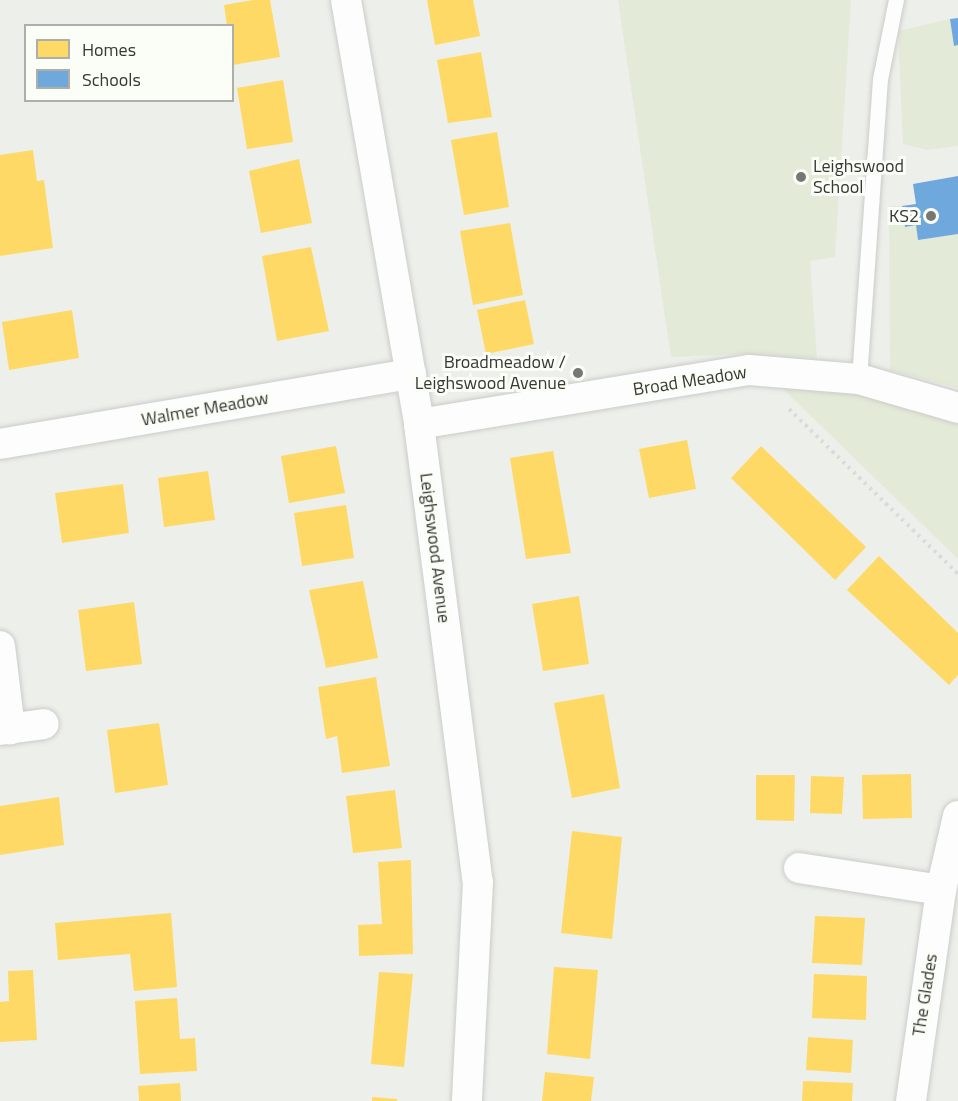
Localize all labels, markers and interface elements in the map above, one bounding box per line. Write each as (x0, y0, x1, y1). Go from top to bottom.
legend (24, 24, 234, 102)
text: Homes (82, 36, 136, 63)
text: Schools (82, 66, 141, 93)
place label: Leighswood School (813, 156, 904, 198)
marker: Leighswood School (794, 170, 808, 184)
place label: KS2 (889, 205, 919, 227)
marker: KS2 (924, 209, 938, 223)
place label: Broadmeadow / Leighswood Avenue (415, 352, 566, 394)
street label: Broad Meadow (632, 361, 748, 401)
marker: Broadmeadow / Leighswood Avenue (571, 366, 585, 380)
street label: Walmer Meadow (140, 387, 270, 431)
street label: Leighswood Avenue (415, 472, 455, 624)
street label: The Glades (908, 952, 942, 1038)

